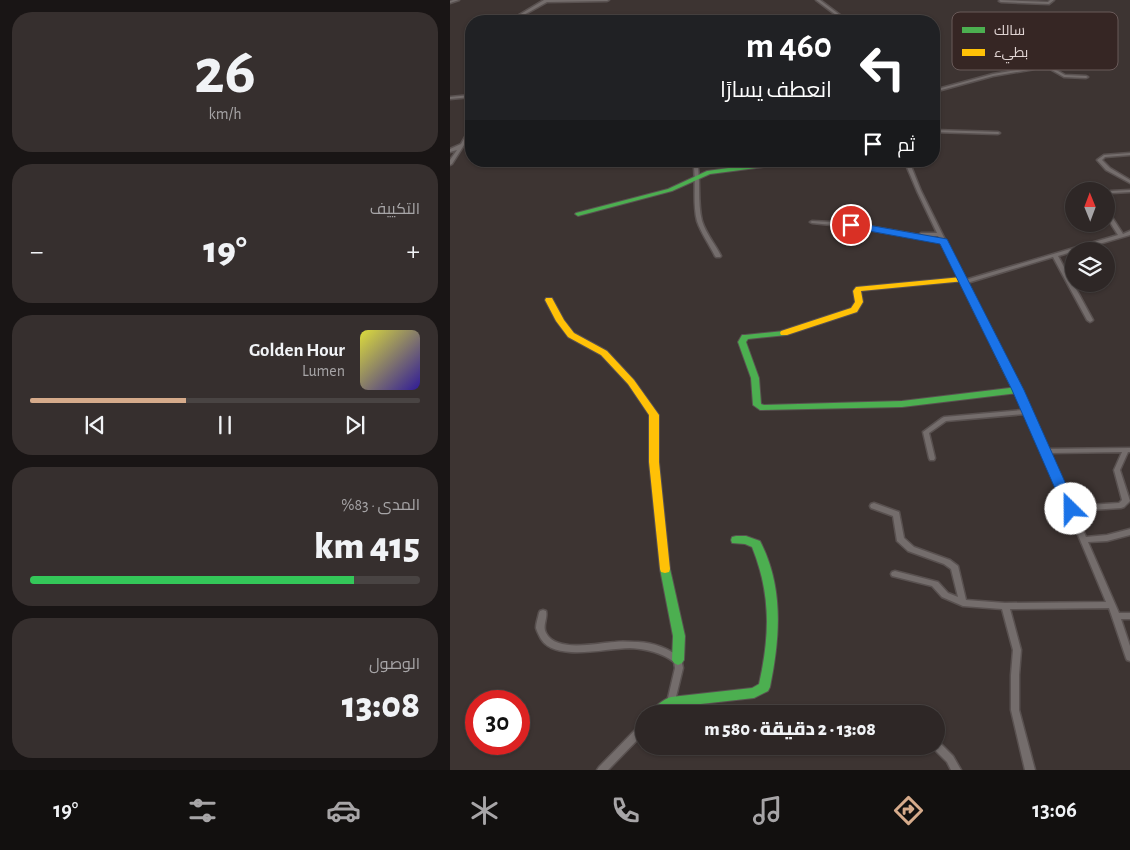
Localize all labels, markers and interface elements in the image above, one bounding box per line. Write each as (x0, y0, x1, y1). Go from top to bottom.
legend (952, 12, 1118, 70)
text: سالك (994, 24, 1025, 38)
text: 460 m (746, 29, 832, 64)
icon: left (850, 35, 915, 100)
text: 26 (194, 40, 256, 105)
text: بطيء (994, 46, 1028, 64)
text: انعطف يسارًا (720, 79, 832, 101)
text: km/h (209, 106, 242, 122)
icon: arrive (859, 130, 887, 158)
text: ثم (897, 136, 915, 155)
north arrow (1065, 182, 1115, 232)
map controls (1065, 182, 1115, 292)
text: التكييف (370, 201, 420, 217)
pin (830, 204, 872, 246)
icon: arrive (837, 211, 865, 239)
text: 19° (203, 232, 247, 270)
text: − (30, 238, 43, 266)
text: + (407, 238, 420, 266)
button: layers (1065, 242, 1115, 292)
text: Golden Hour (249, 341, 345, 360)
text: Lumen (302, 363, 345, 379)
icon: previous (81, 411, 109, 439)
icon: pause (211, 411, 239, 439)
icon: next (341, 411, 369, 439)
position arrow (1044, 482, 1096, 534)
text: المدى · 83% (341, 497, 420, 513)
text: 415 km (314, 528, 420, 566)
text: الوصول (369, 656, 420, 672)
text: 13:08 (342, 687, 420, 725)
speed limit sign: 30 (465, 690, 530, 755)
text: 13:08 · 2 دقيقة · 580 m (704, 720, 876, 739)
icon: filters (185, 793, 220, 828)
icon: car (326, 793, 361, 828)
icon: climate (467, 793, 502, 828)
icon: phone (608, 793, 643, 828)
icon: music (750, 793, 785, 828)
icon: directions (891, 793, 926, 828)
text: 19° (53, 799, 78, 821)
text: 13:06 (1032, 799, 1077, 821)

